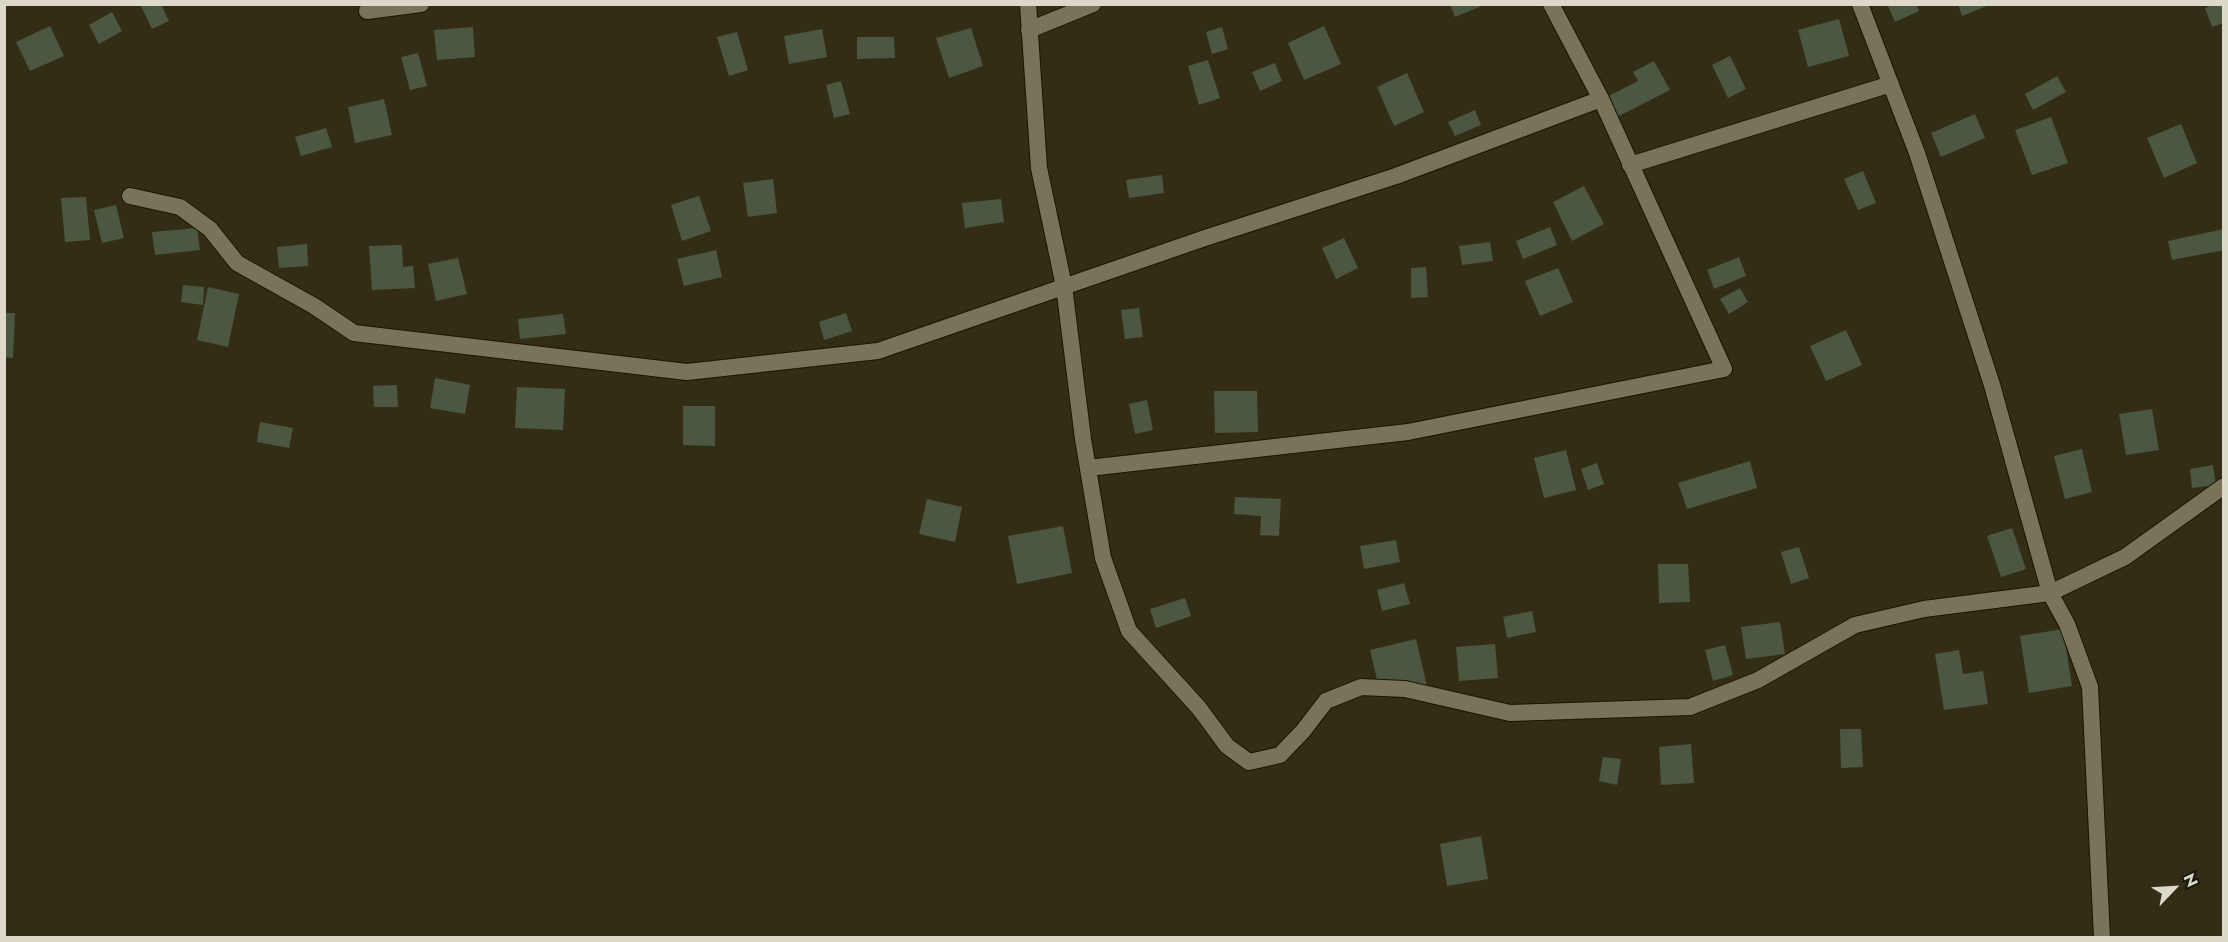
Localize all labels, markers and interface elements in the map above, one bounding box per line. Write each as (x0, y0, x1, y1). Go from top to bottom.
north arrow (2144, 858, 2204, 918)
text: N (2178, 870, 2204, 891)

